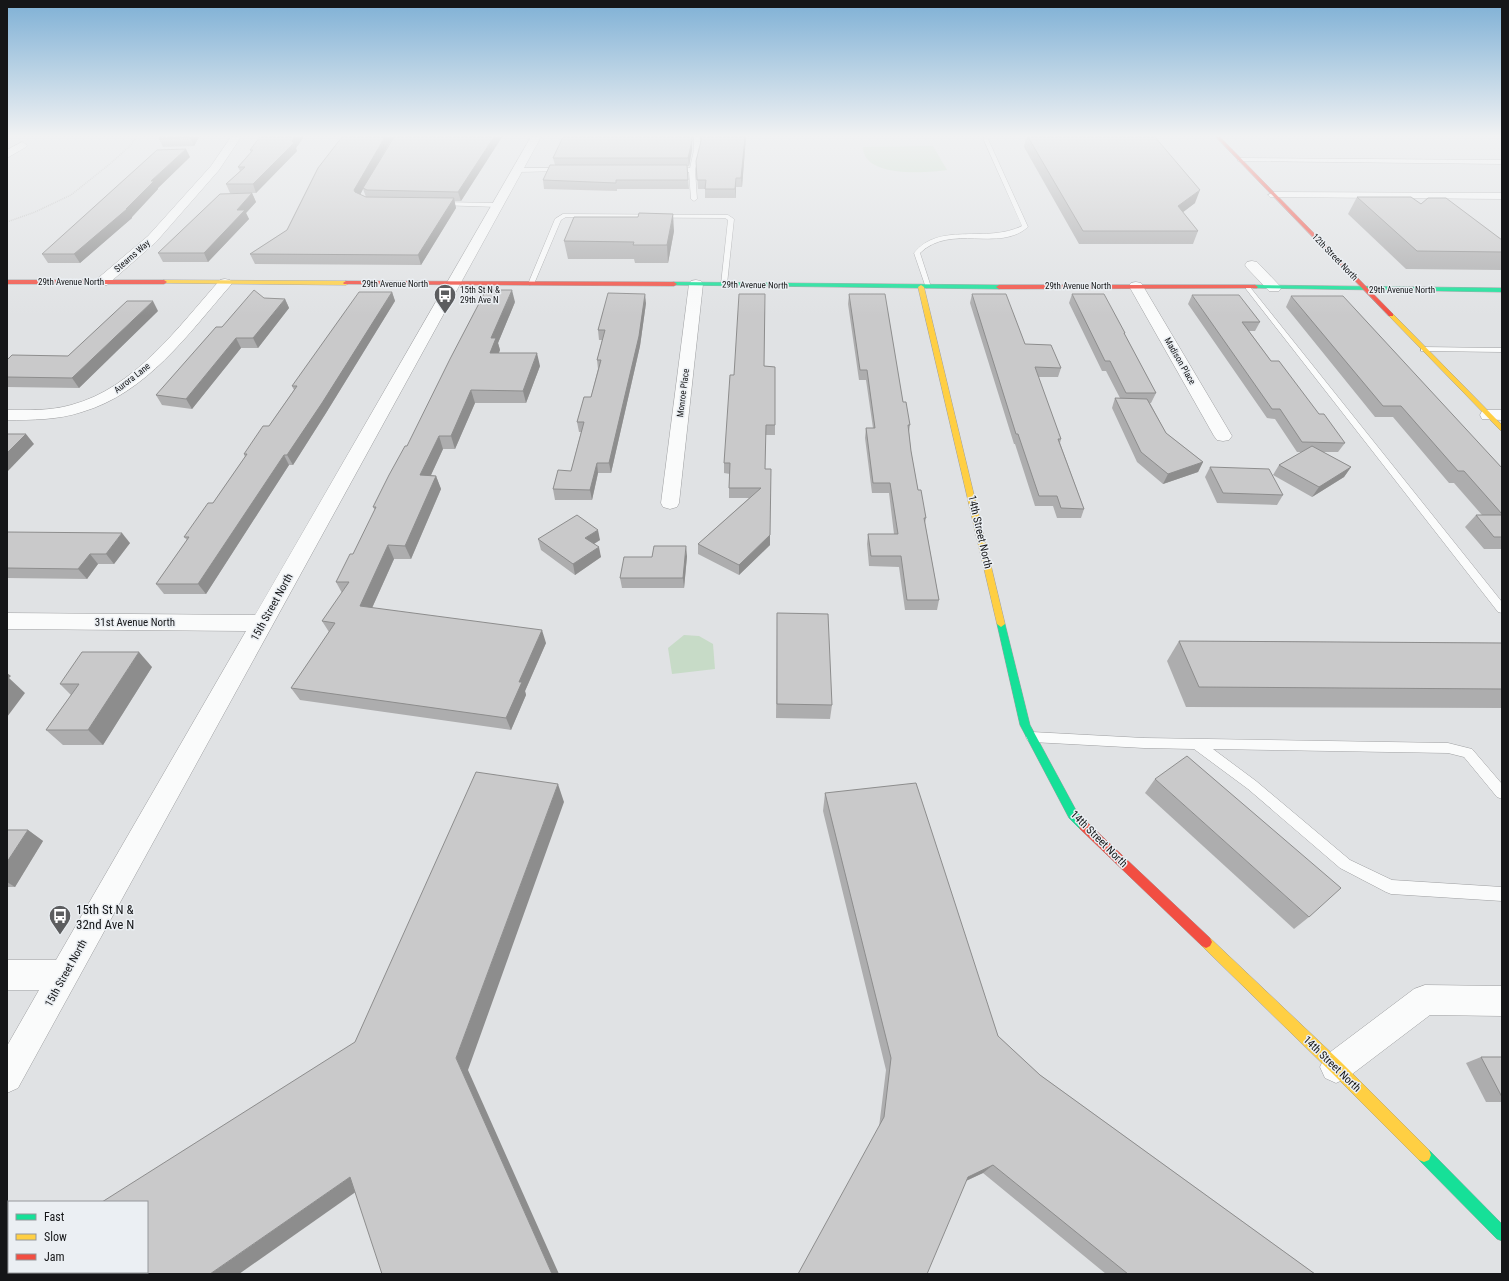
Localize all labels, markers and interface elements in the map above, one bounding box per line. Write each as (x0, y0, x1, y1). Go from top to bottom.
street label: 12th Street North (1310, 232, 1360, 282)
street label: Stearns Way (112, 238, 152, 274)
street label: 29th Avenue North (38, 277, 104, 287)
street label: 29th Avenue North (362, 279, 428, 289)
street label: 29th Avenue North (722, 279, 788, 291)
street label: 29th Avenue North (1045, 281, 1111, 291)
bus stop icon: 15th St N & 29th Ave N (432, 282, 458, 315)
place label: 15th St N & 29th Ave N (460, 285, 500, 305)
street label: 29th Avenue North (1369, 285, 1435, 295)
street label: Madison Place (1163, 336, 1197, 386)
street label: Aurora Lane (112, 361, 152, 395)
street label: Monroe Place (675, 368, 691, 418)
street label: 14th Street North (965, 494, 995, 570)
street label: 15th Street North (248, 571, 296, 643)
street label: 31st Avenue North (95, 616, 175, 629)
street label: 14th Street North (1068, 808, 1130, 870)
place label: 15th St N & 32nd Ave N (76, 902, 134, 932)
bus stop icon: 15th St N & 32nd Ave N (47, 903, 73, 936)
street label: 15th Street North (42, 937, 90, 1009)
street label: 14th Street North (1301, 1033, 1363, 1095)
legend (8, 1201, 148, 1273)
text: Fast (44, 1210, 65, 1224)
text: Slow (44, 1230, 67, 1244)
text: Jam (44, 1250, 65, 1264)

